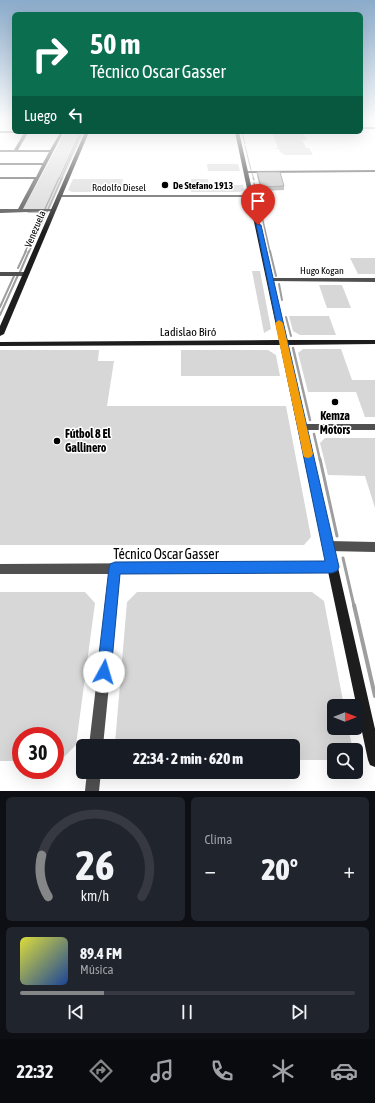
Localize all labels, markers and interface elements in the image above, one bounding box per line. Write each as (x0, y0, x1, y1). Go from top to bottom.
icon: right (24, 28, 76, 80)
text: 50 m (90, 28, 140, 60)
text: Técnico Oscar Gasser (90, 61, 226, 82)
icon: left (65, 104, 87, 126)
text: Luego (24, 107, 57, 124)
marker: De Stefano 1913 (160, 180, 170, 190)
place label: De Stefano 1913 (173, 180, 233, 191)
street label: Rodolfo Diesel (92, 182, 146, 193)
pin (241, 184, 275, 225)
icon: arrive (247, 190, 269, 212)
street label: Venezuela (22, 209, 48, 249)
street label: Hugo Kogan (300, 265, 344, 276)
street label: Ladislao Biró (160, 325, 217, 339)
marker: Kemza Motors (330, 397, 340, 407)
place label: Kemza Motors (320, 409, 351, 437)
place label: Fútbol 8 El Gallinero (65, 427, 112, 455)
marker: Fútbol 8 El Gallinero (52, 436, 62, 446)
street label: Técnico Oscar Gasser (113, 546, 220, 562)
position arrow (83, 651, 125, 693)
north arrow (327, 699, 363, 735)
map controls (327, 699, 363, 779)
speed limit sign: 30 (12, 727, 64, 779)
button: search (327, 743, 363, 779)
text: 22:34 · 2 min · 620 m (133, 750, 243, 767)
text: Clima (205, 832, 232, 847)
text: 26 (76, 841, 115, 889)
text: 20° (262, 852, 298, 886)
text: − (205, 857, 216, 883)
text: + (344, 857, 355, 883)
text: km/h (81, 888, 109, 904)
text: 89.4 FM (80, 945, 122, 962)
text: Música (80, 962, 113, 977)
icon: previous (65, 1001, 87, 1023)
icon: pause (176, 1001, 198, 1023)
icon: next (288, 1001, 310, 1023)
icon: directions (87, 1057, 115, 1085)
icon: music (148, 1057, 176, 1085)
icon: phone (208, 1057, 236, 1085)
icon: climate (269, 1057, 297, 1085)
icon: car (330, 1057, 358, 1085)
text: 22:32 (16, 1061, 54, 1082)

